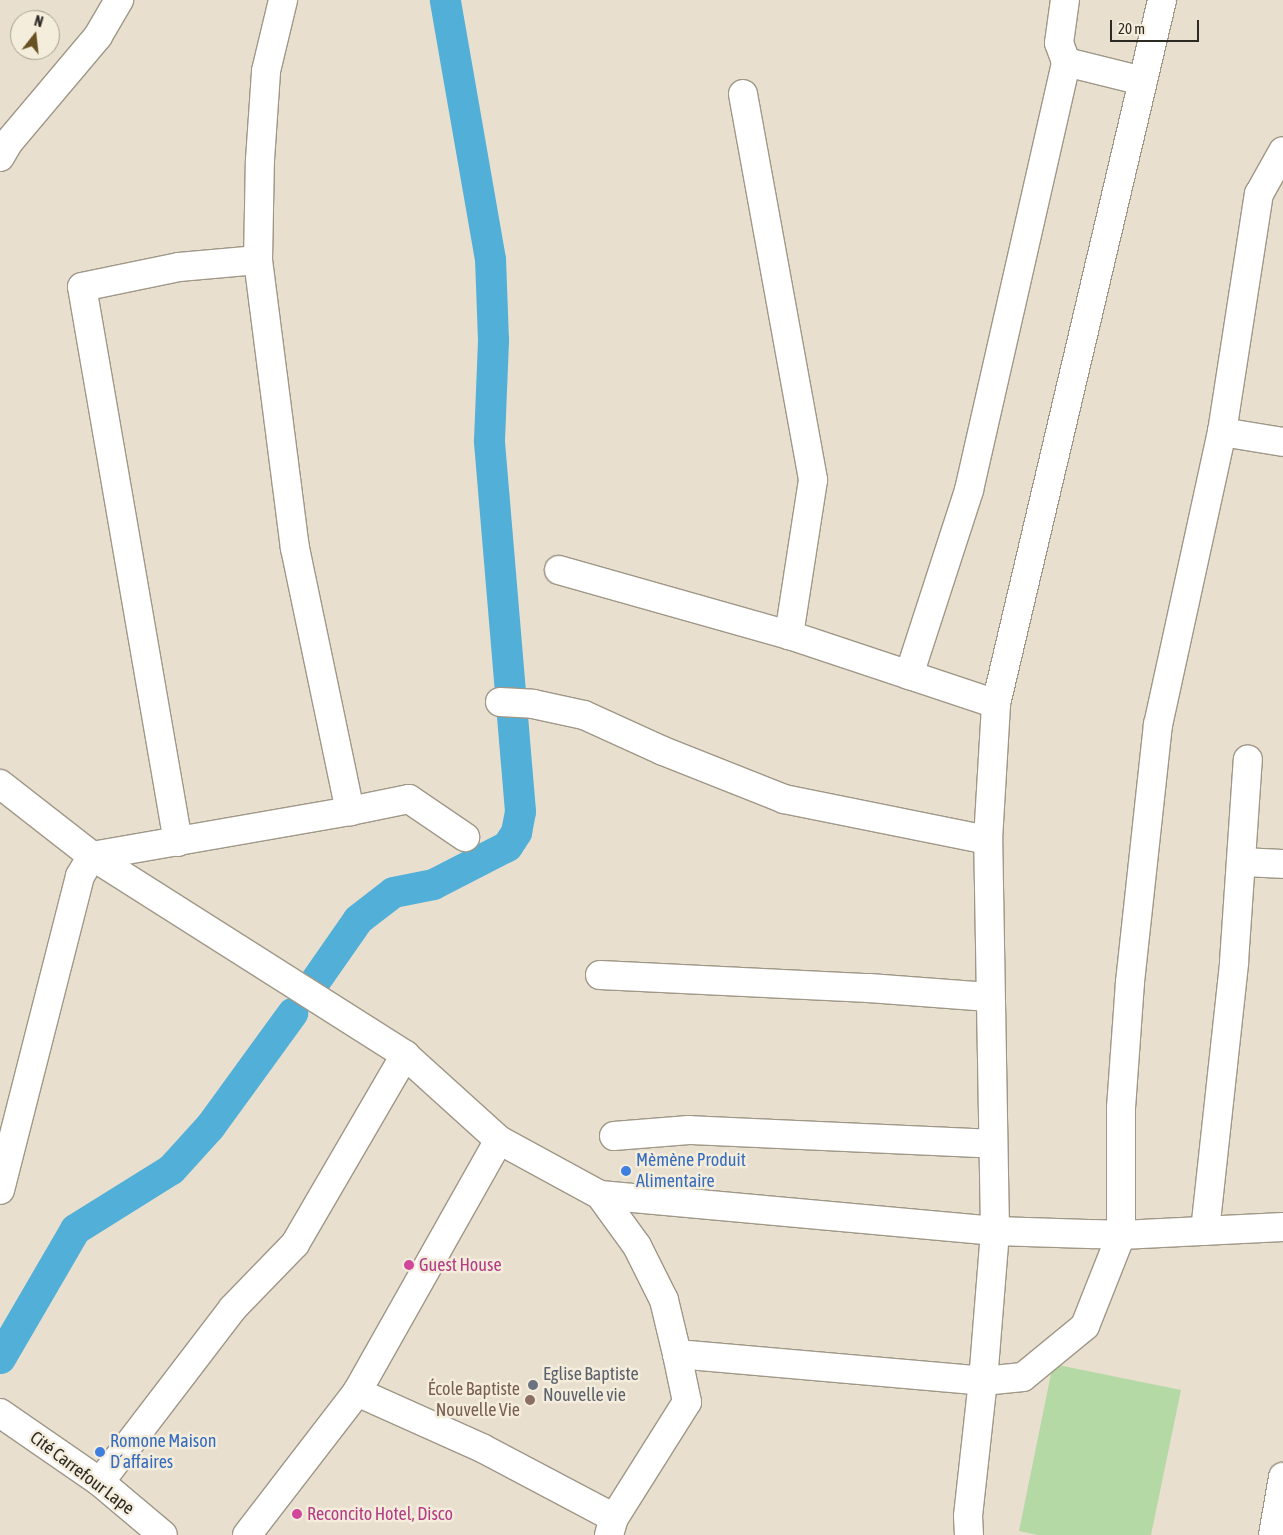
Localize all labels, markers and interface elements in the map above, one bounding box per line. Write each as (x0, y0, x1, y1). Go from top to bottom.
north arrow (10, 10, 60, 60)
scale bar (1113, 10, 1202, 42)
text: N (33, 13, 45, 30)
text: 20 m (1118, 20, 1145, 37)
place label: Mèmène Produit Alimentaire (636, 1150, 746, 1192)
marker: Mèmène Produit Alimentaire (620, 1165, 632, 1177)
place label: Guest House (419, 1254, 502, 1276)
marker: Guest House (403, 1259, 415, 1271)
place label: Eglise Baptiste Nouvelle vie (543, 1364, 639, 1406)
place label: École Baptiste Nouvelle Vie (428, 1379, 520, 1422)
marker: Eglise Baptiste Nouvelle vie (527, 1379, 539, 1391)
marker: École Baptiste Nouvelle Vie (524, 1394, 536, 1406)
street label: Cité Carrefour Lape (26, 1427, 138, 1519)
place label: Romone Maison D´affaires (110, 1431, 216, 1474)
marker: Romone Maison D´affaires (94, 1446, 106, 1458)
place label: Reconcito Hotel, Disco (307, 1503, 453, 1525)
marker: Reconcito Hotel, Disco (291, 1508, 303, 1520)

